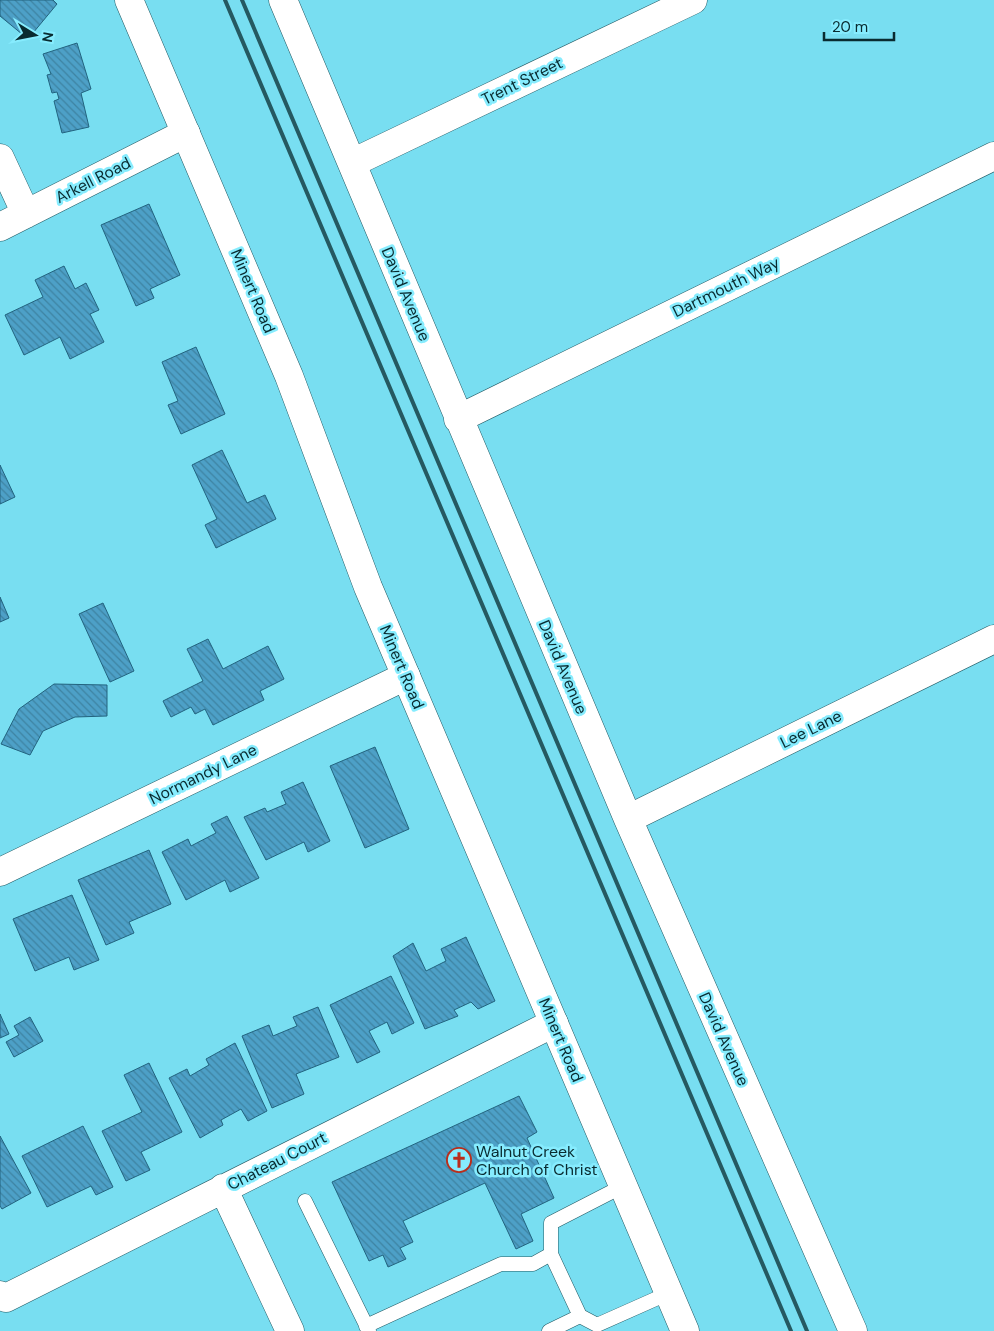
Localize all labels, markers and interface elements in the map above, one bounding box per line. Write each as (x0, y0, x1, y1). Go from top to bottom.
north arrow (10, 10, 60, 60)
scale bar (824, 10, 894, 42)
text: 20 m (832, 17, 868, 37)
text: N (38, 31, 58, 44)
street label: Trent Street (478, 52, 566, 110)
street label: Arkell Road (52, 152, 134, 208)
street label: David Avenue (377, 244, 435, 344)
street label: Minert Road (226, 246, 280, 336)
street label: Dartmouth Way (669, 252, 783, 322)
street label: David Avenue (534, 617, 592, 717)
street label: Minert Road (375, 622, 429, 712)
street label: Lee Lane (777, 705, 845, 753)
street label: Normandy Lane (146, 739, 260, 809)
street label: David Avenue (694, 989, 754, 1089)
street label: Minert Road (534, 995, 588, 1085)
street label: Chateau Court (224, 1127, 330, 1195)
place label: Walnut Creek Church of Christ (476, 1141, 598, 1180)
church icon: Walnut Creek Church of Christ (446, 1147, 472, 1173)

